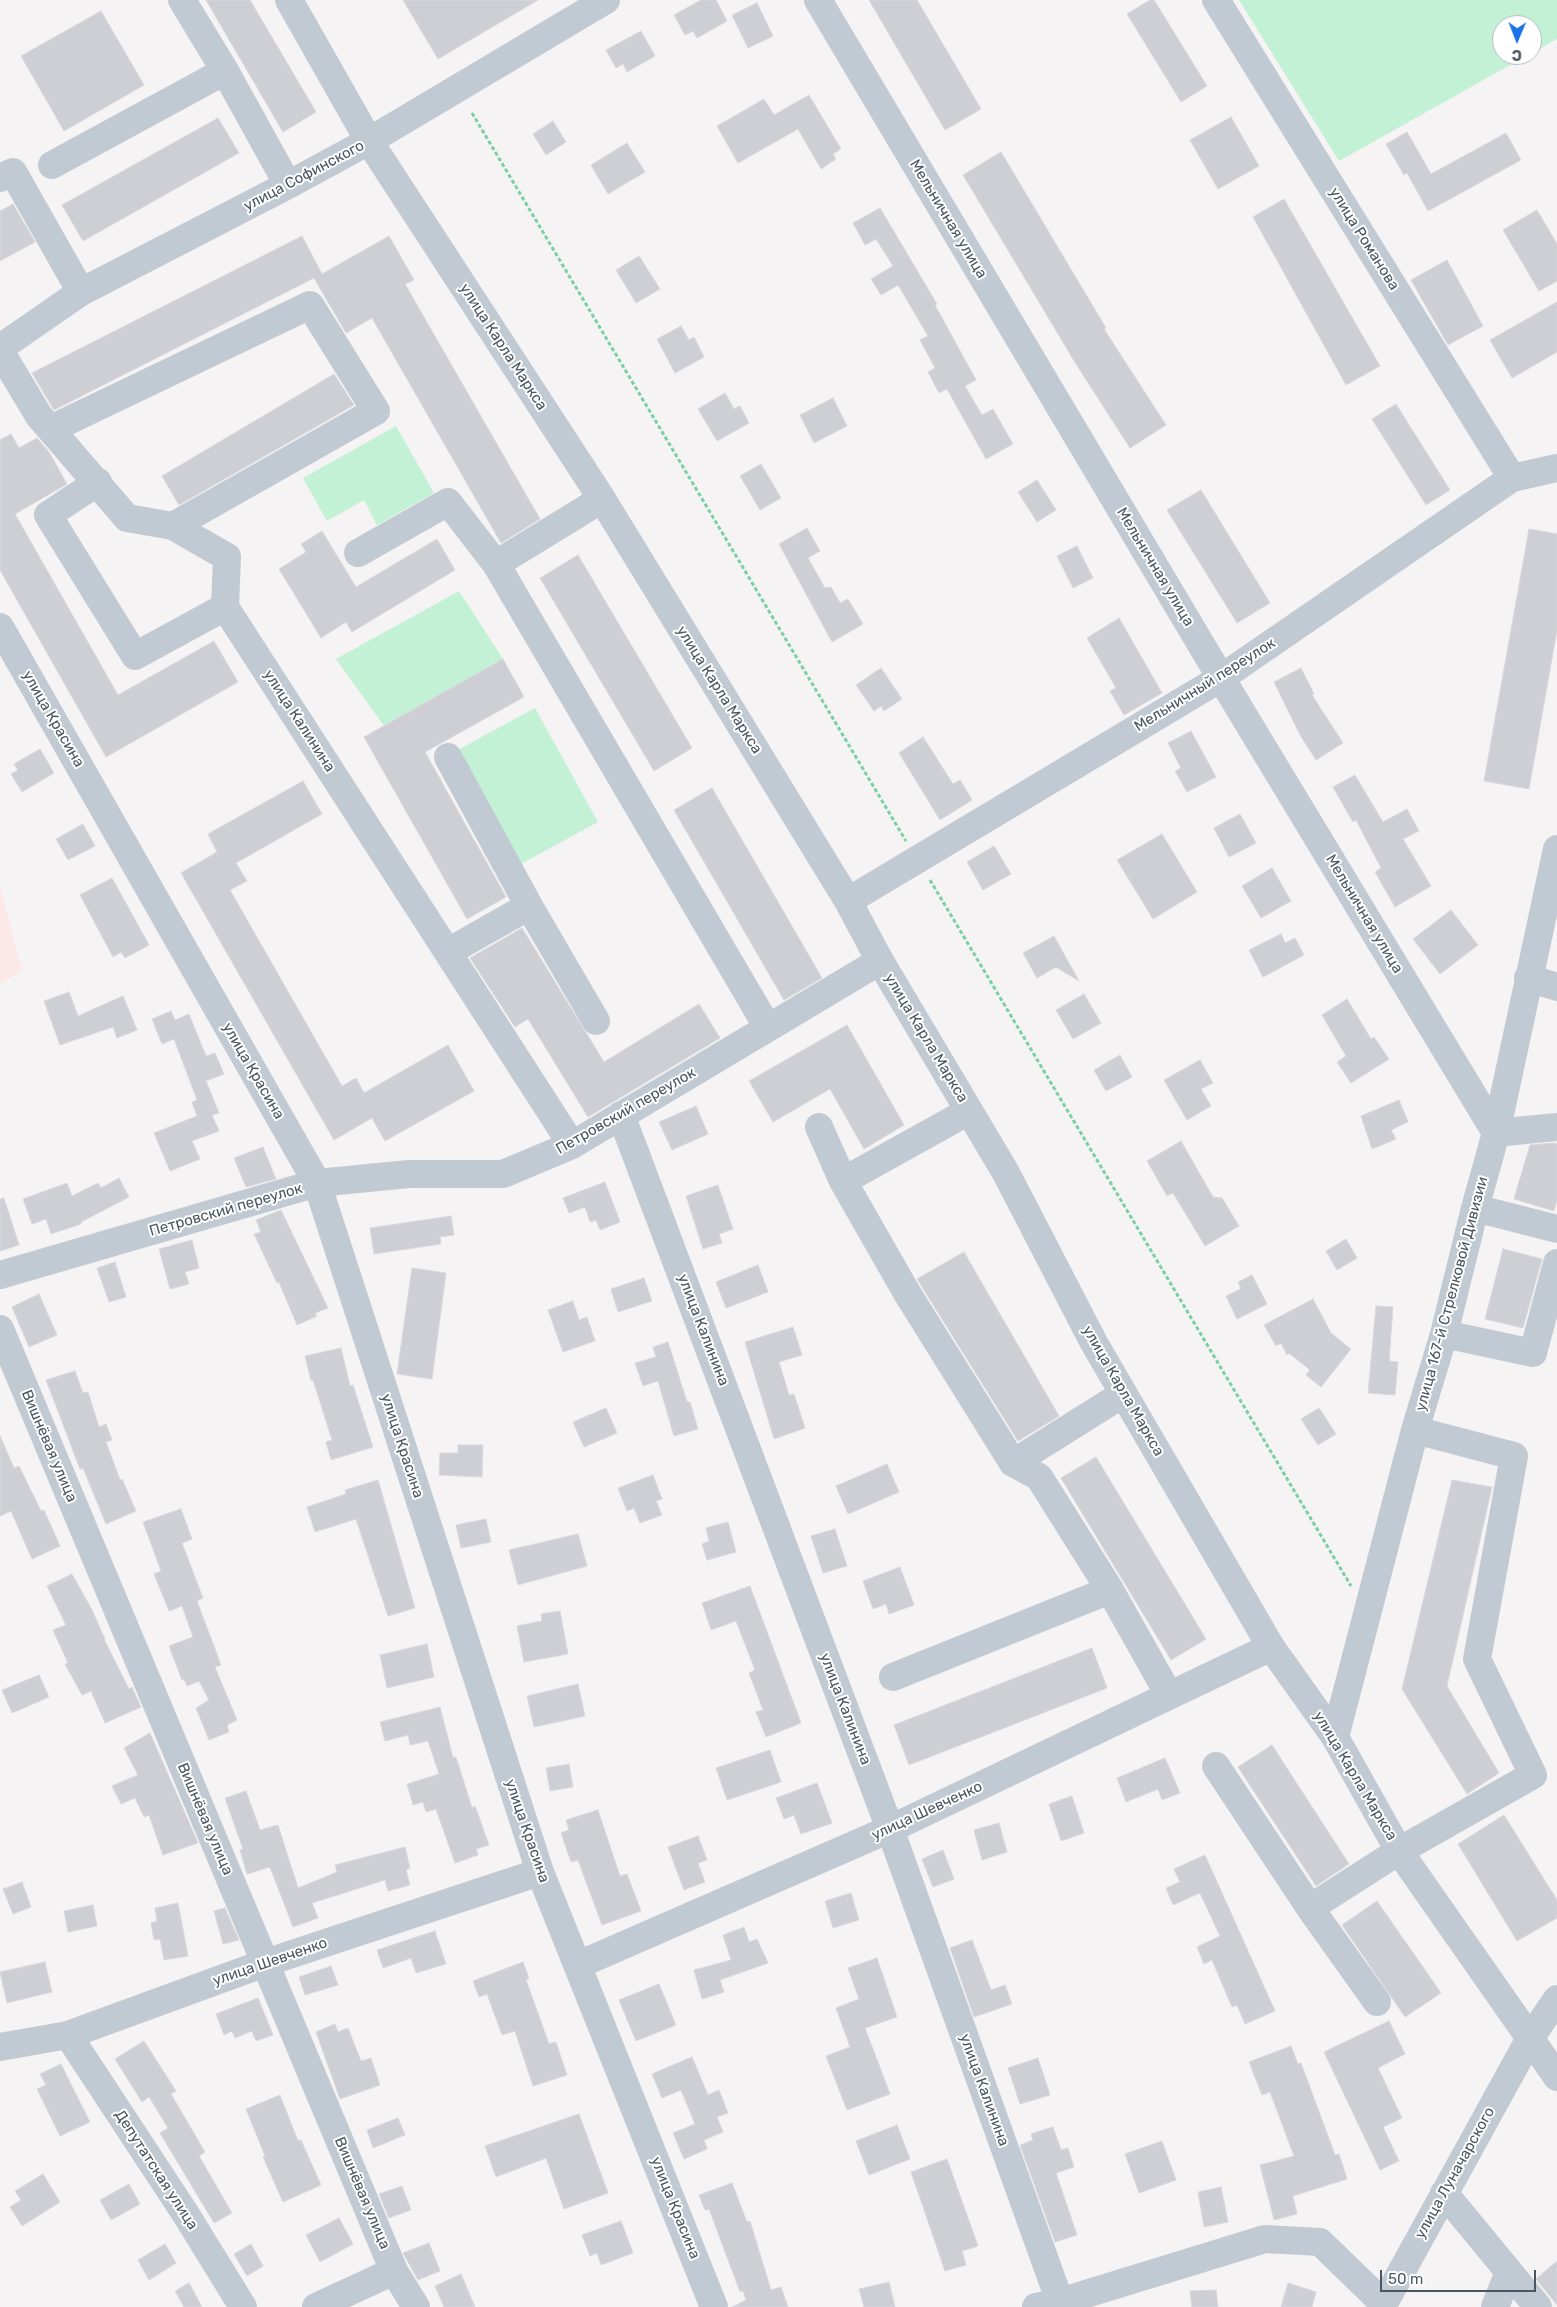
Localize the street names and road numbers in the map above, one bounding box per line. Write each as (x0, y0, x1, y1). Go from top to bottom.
street label: улица Софинского (241, 137, 367, 215)
street label: Мельничная улица (905, 156, 991, 282)
street label: улица Романова (1325, 184, 1403, 294)
street label: улица Карла Маркса (455, 280, 551, 414)
street label: Мельничная улица (1112, 504, 1198, 630)
street label: улица Карла Маркса (672, 623, 766, 757)
street label: Мельничный переулок (1131, 634, 1279, 736)
street label: улица Калинина (259, 667, 339, 775)
street label: улица Красина (18, 668, 88, 770)
street label: Мельничная улица (1321, 851, 1407, 977)
street label: улица Карла Маркса (880, 970, 972, 1106)
street label: улица Красина (218, 1020, 288, 1122)
street label: Петровский переулок (553, 1064, 699, 1158)
street label: улица 167-й Стрелковой Дивизии (1412, 1175, 1492, 1413)
street label: Петровский переулок (147, 1180, 305, 1240)
street label: улица Калинина (673, 1272, 733, 1388)
street label: улица Карла Маркса (1078, 1323, 1168, 1459)
street label: Вишнёвая улица (17, 1387, 81, 1505)
street label: улица Красина (377, 1392, 427, 1500)
street label: улица Калинина (815, 1651, 875, 1767)
street label: улица Карла Маркса (1309, 1708, 1401, 1844)
street label: Вишнёвая улица (173, 1760, 237, 1878)
street label: улица Красина (501, 1777, 553, 1885)
street label: улица Шевченко (869, 1777, 985, 1845)
street label: улица Шевченко (210, 1934, 330, 1990)
street label: улица Калинина (955, 2031, 1013, 2149)
street label: улица Луначарского (1411, 2104, 1499, 2242)
street label: Депутатская улица (111, 2107, 201, 2233)
street label: Вишнёвая улица (330, 2134, 394, 2252)
street label: улица Красина (646, 2154, 704, 2262)

